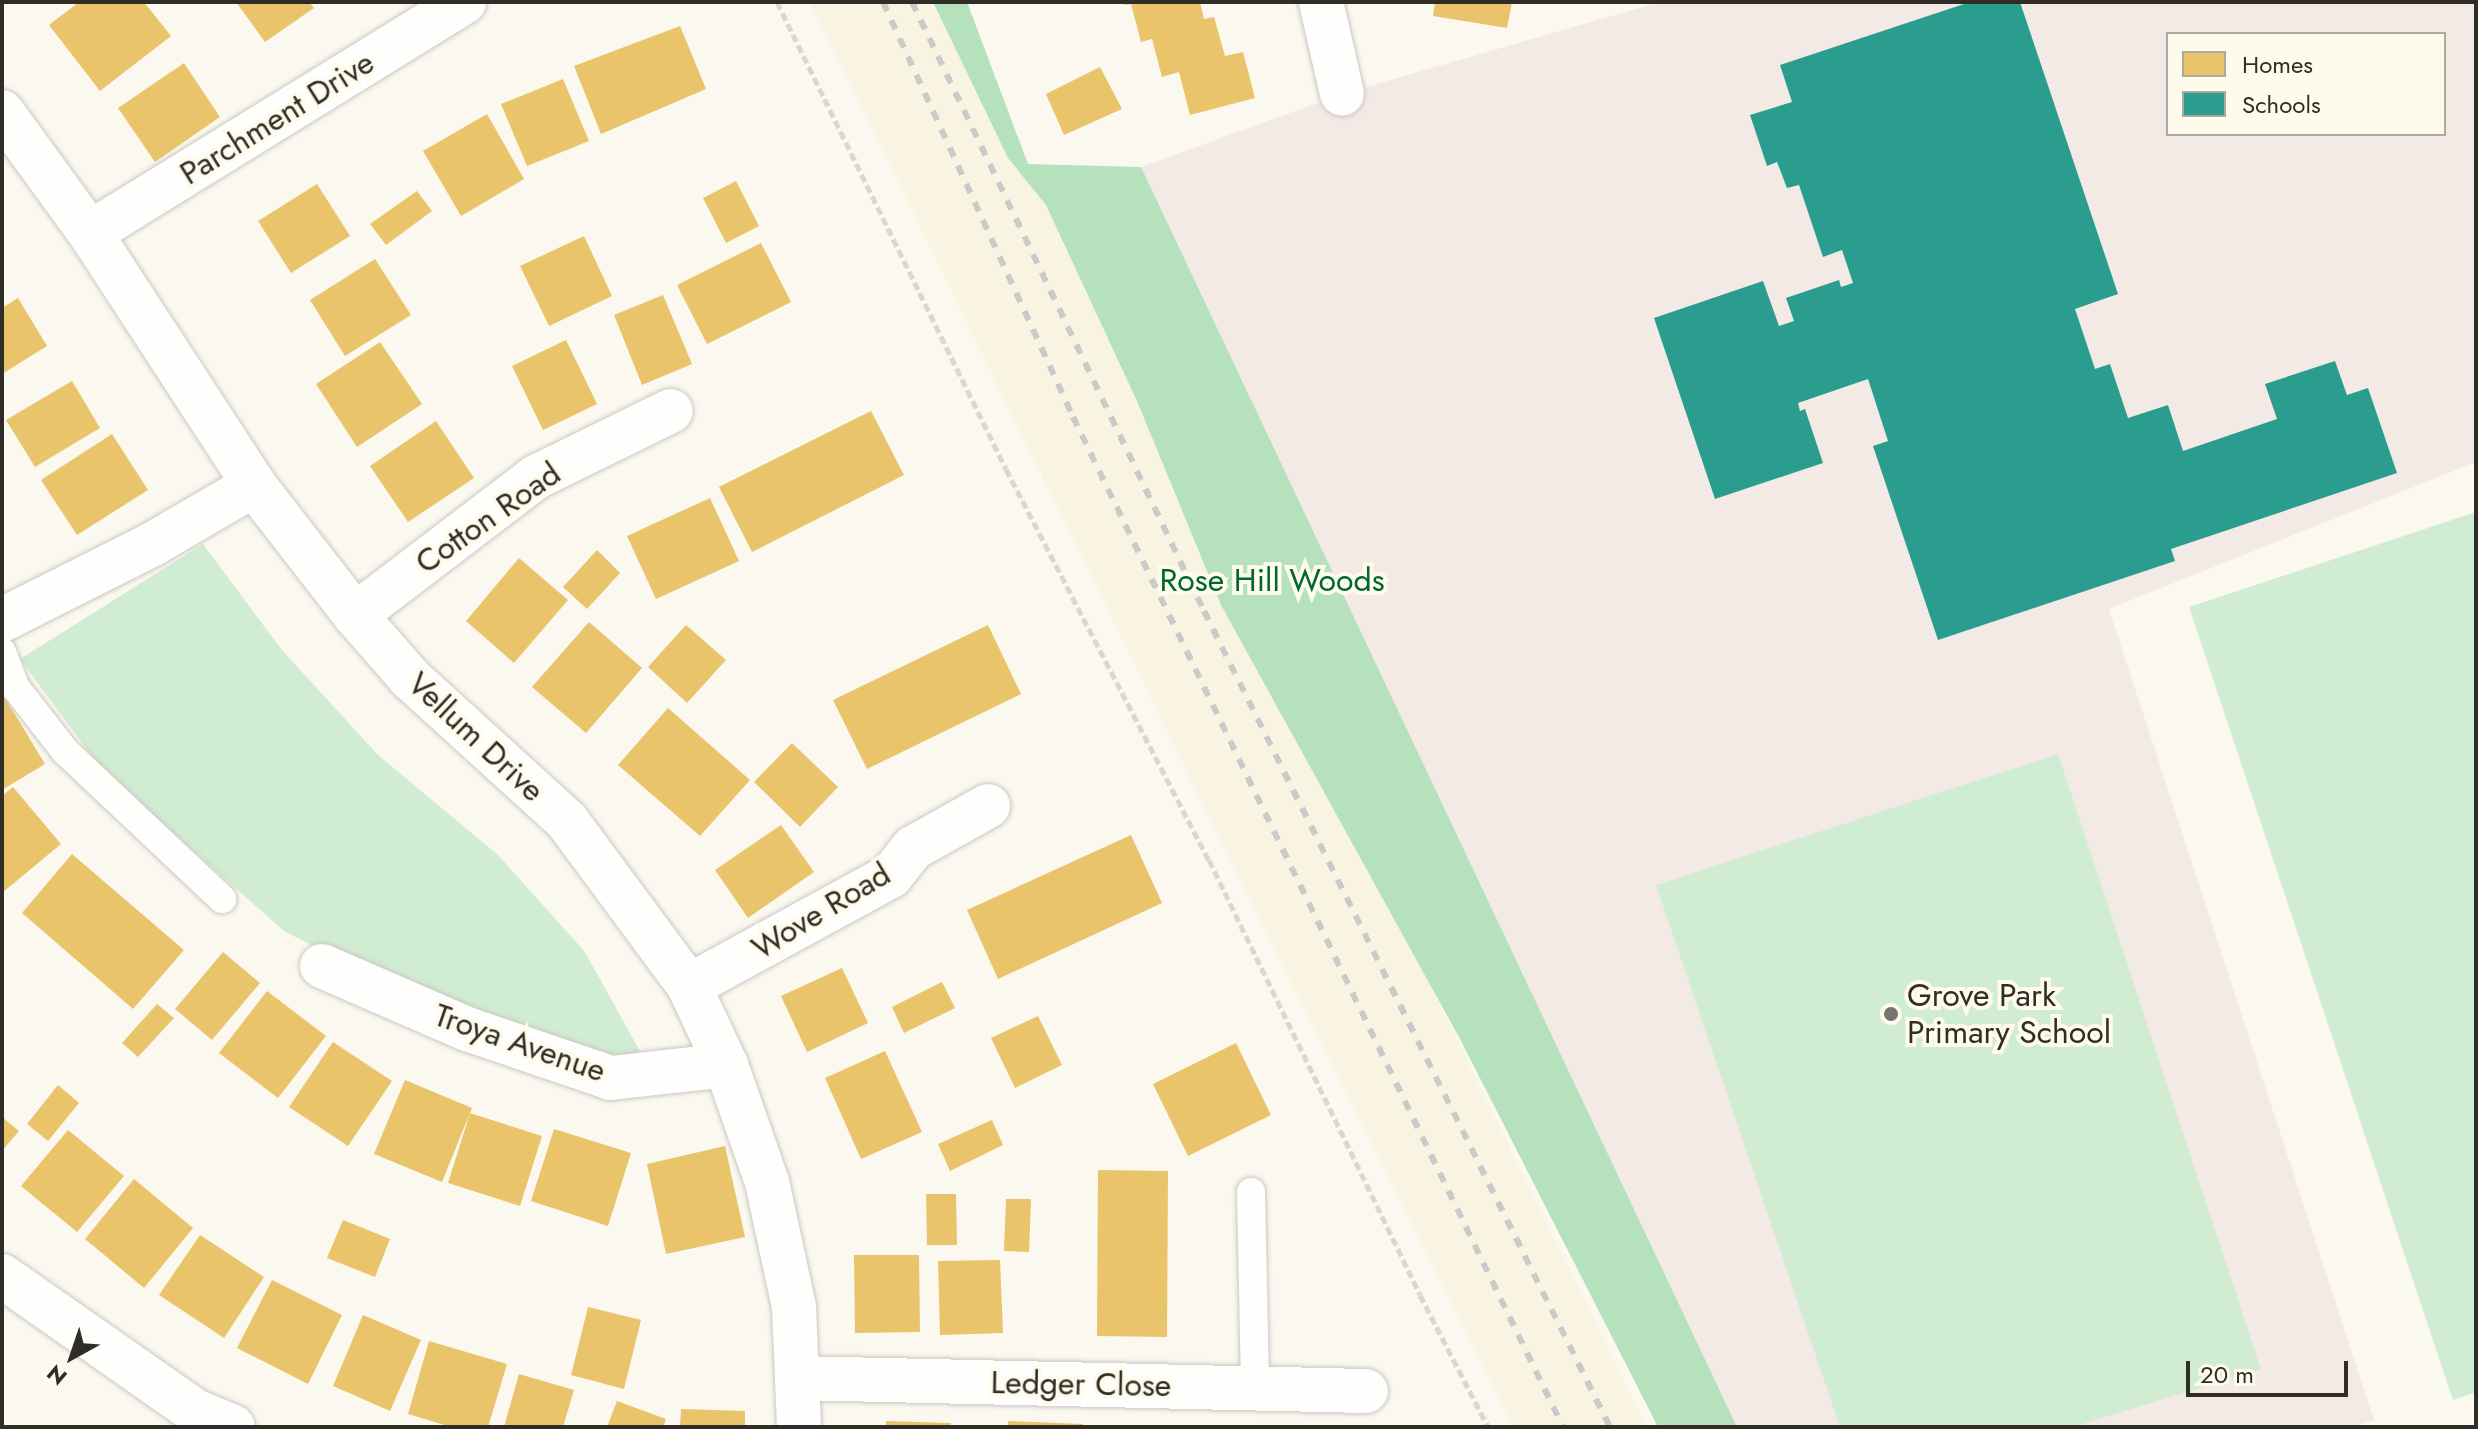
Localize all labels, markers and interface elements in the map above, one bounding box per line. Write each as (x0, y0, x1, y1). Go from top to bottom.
legend (2166, 32, 2446, 136)
street label: Parchment Drive (173, 43, 381, 193)
text: Homes (2242, 47, 2313, 82)
text: Schools (2242, 87, 2321, 122)
street label: Cotton Road (408, 454, 568, 582)
park label: Rose Hill Woods (1159, 561, 1385, 599)
street label: Vellum Drive (400, 664, 552, 810)
street label: Wove Road (745, 855, 897, 967)
place label: Grove Park Primary School (1907, 977, 2111, 1052)
street label: Troya Avenue (429, 996, 611, 1090)
marker: Grove Park Primary School (1882, 1005, 1900, 1023)
north arrow (32, 1317, 112, 1397)
scale bar (2190, 1345, 2352, 1395)
text: 20 m (2200, 1357, 2254, 1392)
text: N (40, 1358, 74, 1393)
street label: Ledger Close (990, 1363, 1172, 1405)

